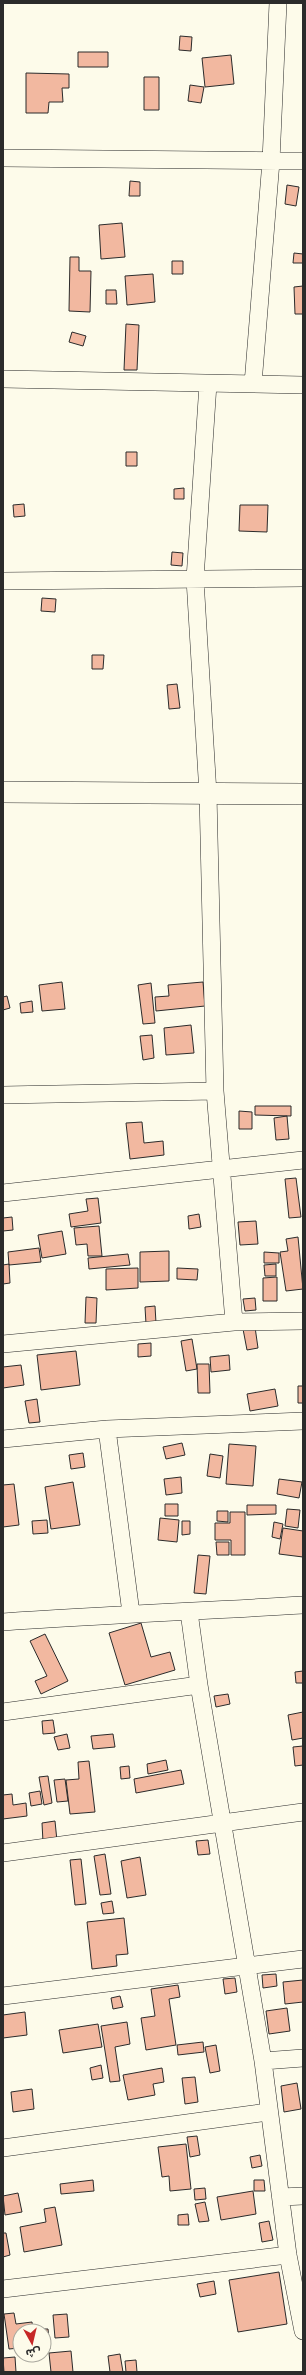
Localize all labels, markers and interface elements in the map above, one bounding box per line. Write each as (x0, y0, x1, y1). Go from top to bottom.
north arrow (12, 2323, 52, 2363)
text: ش (25, 2345, 42, 2360)

